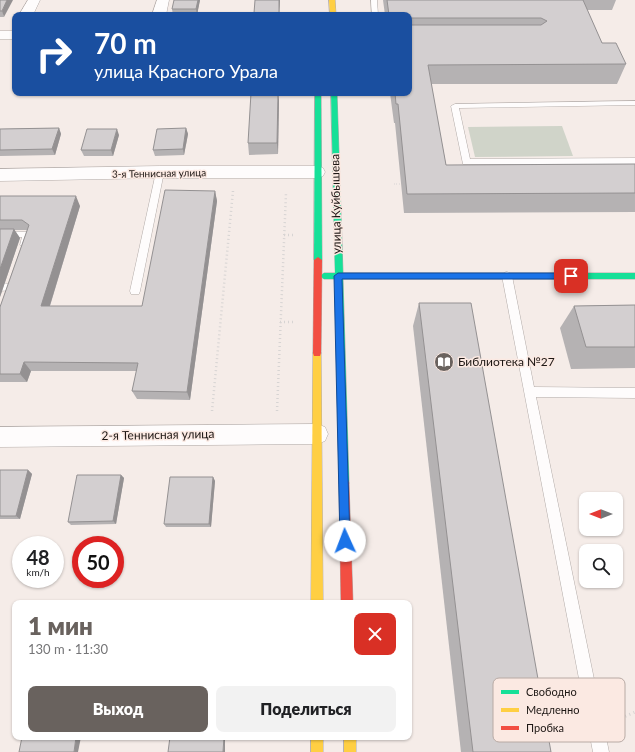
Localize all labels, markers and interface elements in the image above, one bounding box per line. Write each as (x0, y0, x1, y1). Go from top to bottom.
text: 70 m (94, 26, 157, 60)
icon: right (28, 28, 80, 80)
text: улица Красного Урала (94, 60, 278, 82)
street label: улица Куйбышева (327, 154, 344, 254)
street label: 3-я Теннисная улица (112, 166, 206, 180)
pin (554, 259, 588, 293)
icon: arrive (560, 265, 582, 287)
library icon: Библиотека №27 (433, 351, 455, 373)
place label: Библиотека №27 (458, 354, 555, 369)
street label: 2-я Теннисная улица (101, 426, 215, 443)
north arrow (579, 492, 623, 536)
map controls (579, 492, 623, 588)
position arrow (324, 520, 366, 562)
speed limit sign: 50 (72, 536, 124, 588)
button: search (579, 544, 623, 588)
text: 48 (26, 545, 50, 569)
text: km/h (26, 566, 50, 578)
text: 1 мин (28, 611, 93, 640)
button: close (354, 613, 396, 655)
text: 130 m · 11:30 (28, 641, 108, 657)
legend (493, 678, 625, 742)
text: Свободно (526, 685, 577, 698)
button: Выход (28, 686, 208, 732)
button: Поделиться (216, 686, 396, 732)
text: Медленно (526, 703, 579, 716)
text: Пробка (526, 721, 564, 734)

